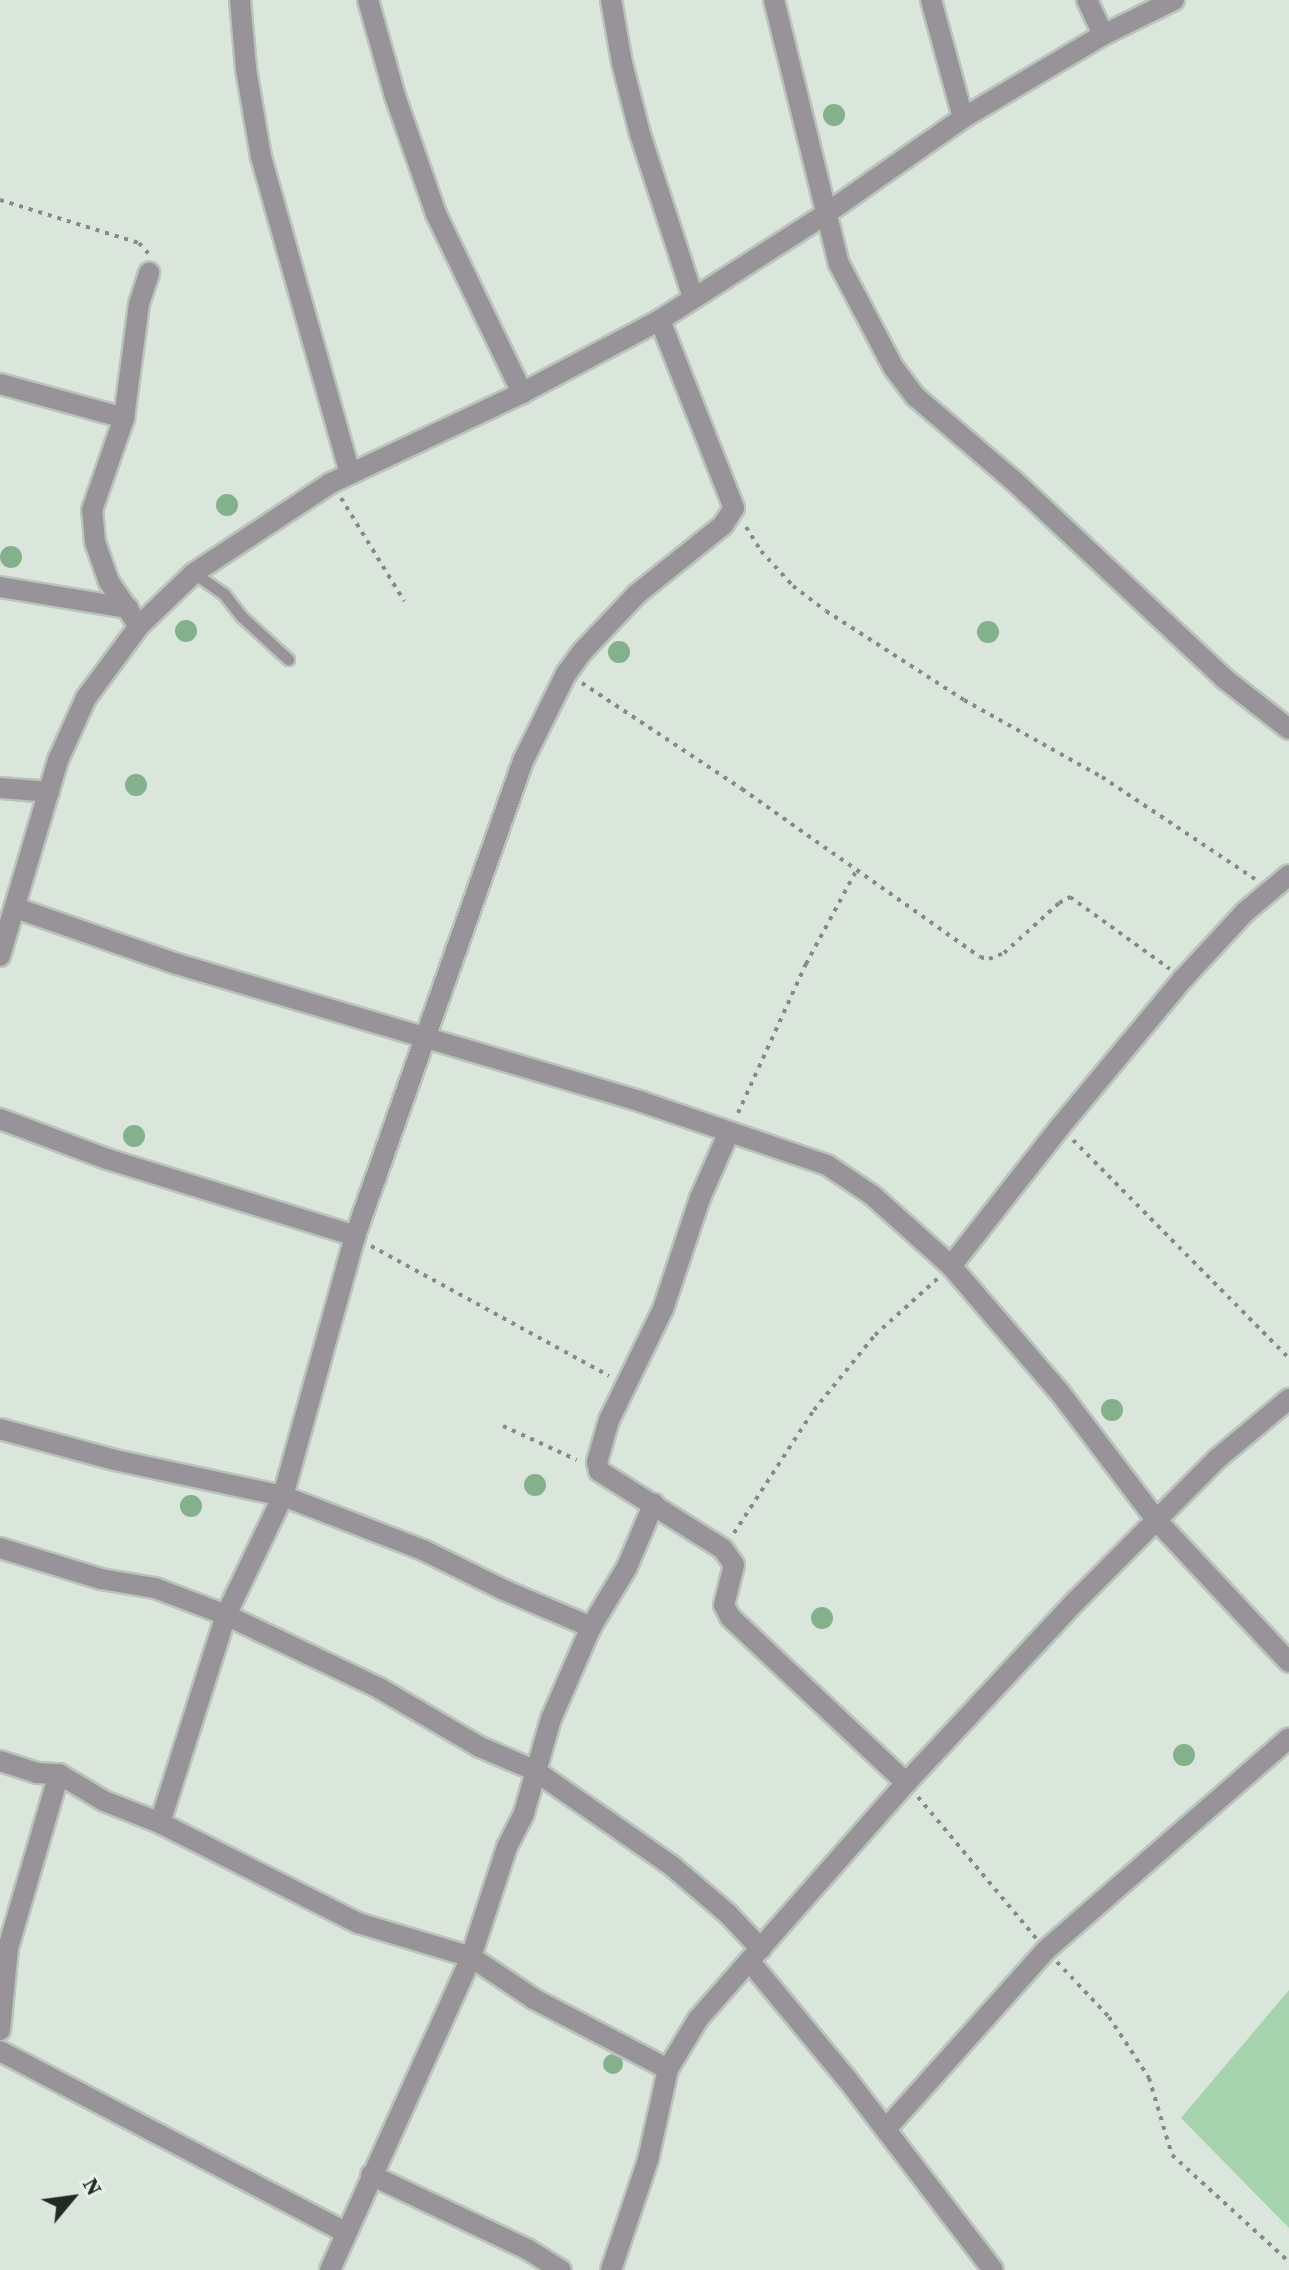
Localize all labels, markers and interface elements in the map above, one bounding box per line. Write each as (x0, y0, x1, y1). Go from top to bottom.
north arrow (32, 2158, 112, 2238)
text: N (76, 2172, 110, 2201)

